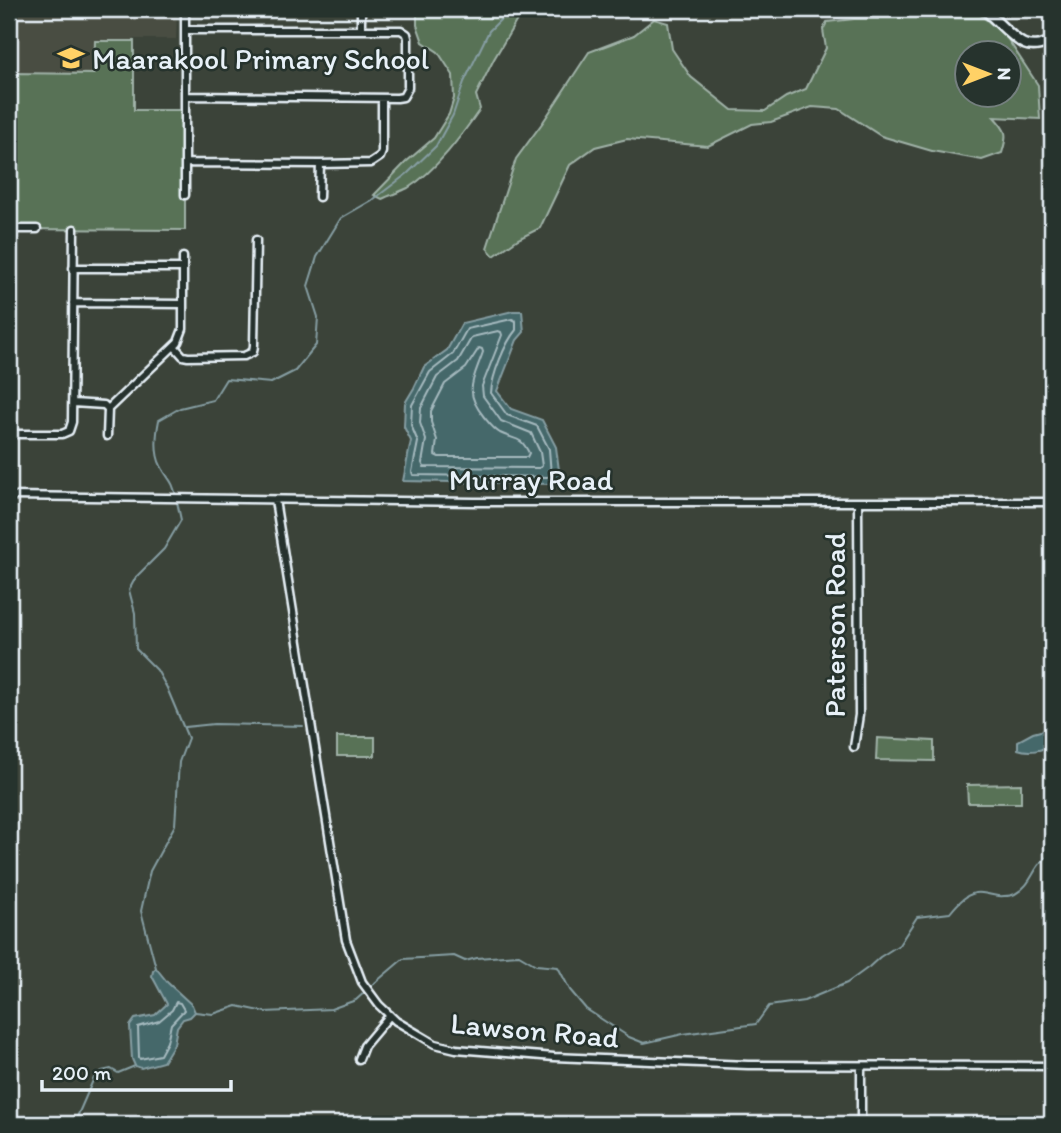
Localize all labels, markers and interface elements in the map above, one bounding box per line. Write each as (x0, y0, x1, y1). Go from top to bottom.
north arrow (953, 38, 1023, 108)
place label: Maarakool Primary School (92, 40, 430, 77)
school or university icon: Maarakool Primary School (56, 43, 86, 73)
text: N (993, 68, 1016, 80)
street label: Murray Road (449, 461, 614, 498)
street label: Paterson Road (816, 532, 853, 718)
street label: Lawson Road (449, 1004, 621, 1056)
scale bar (42, 1049, 231, 1093)
text: 200 m (52, 1060, 112, 1085)

